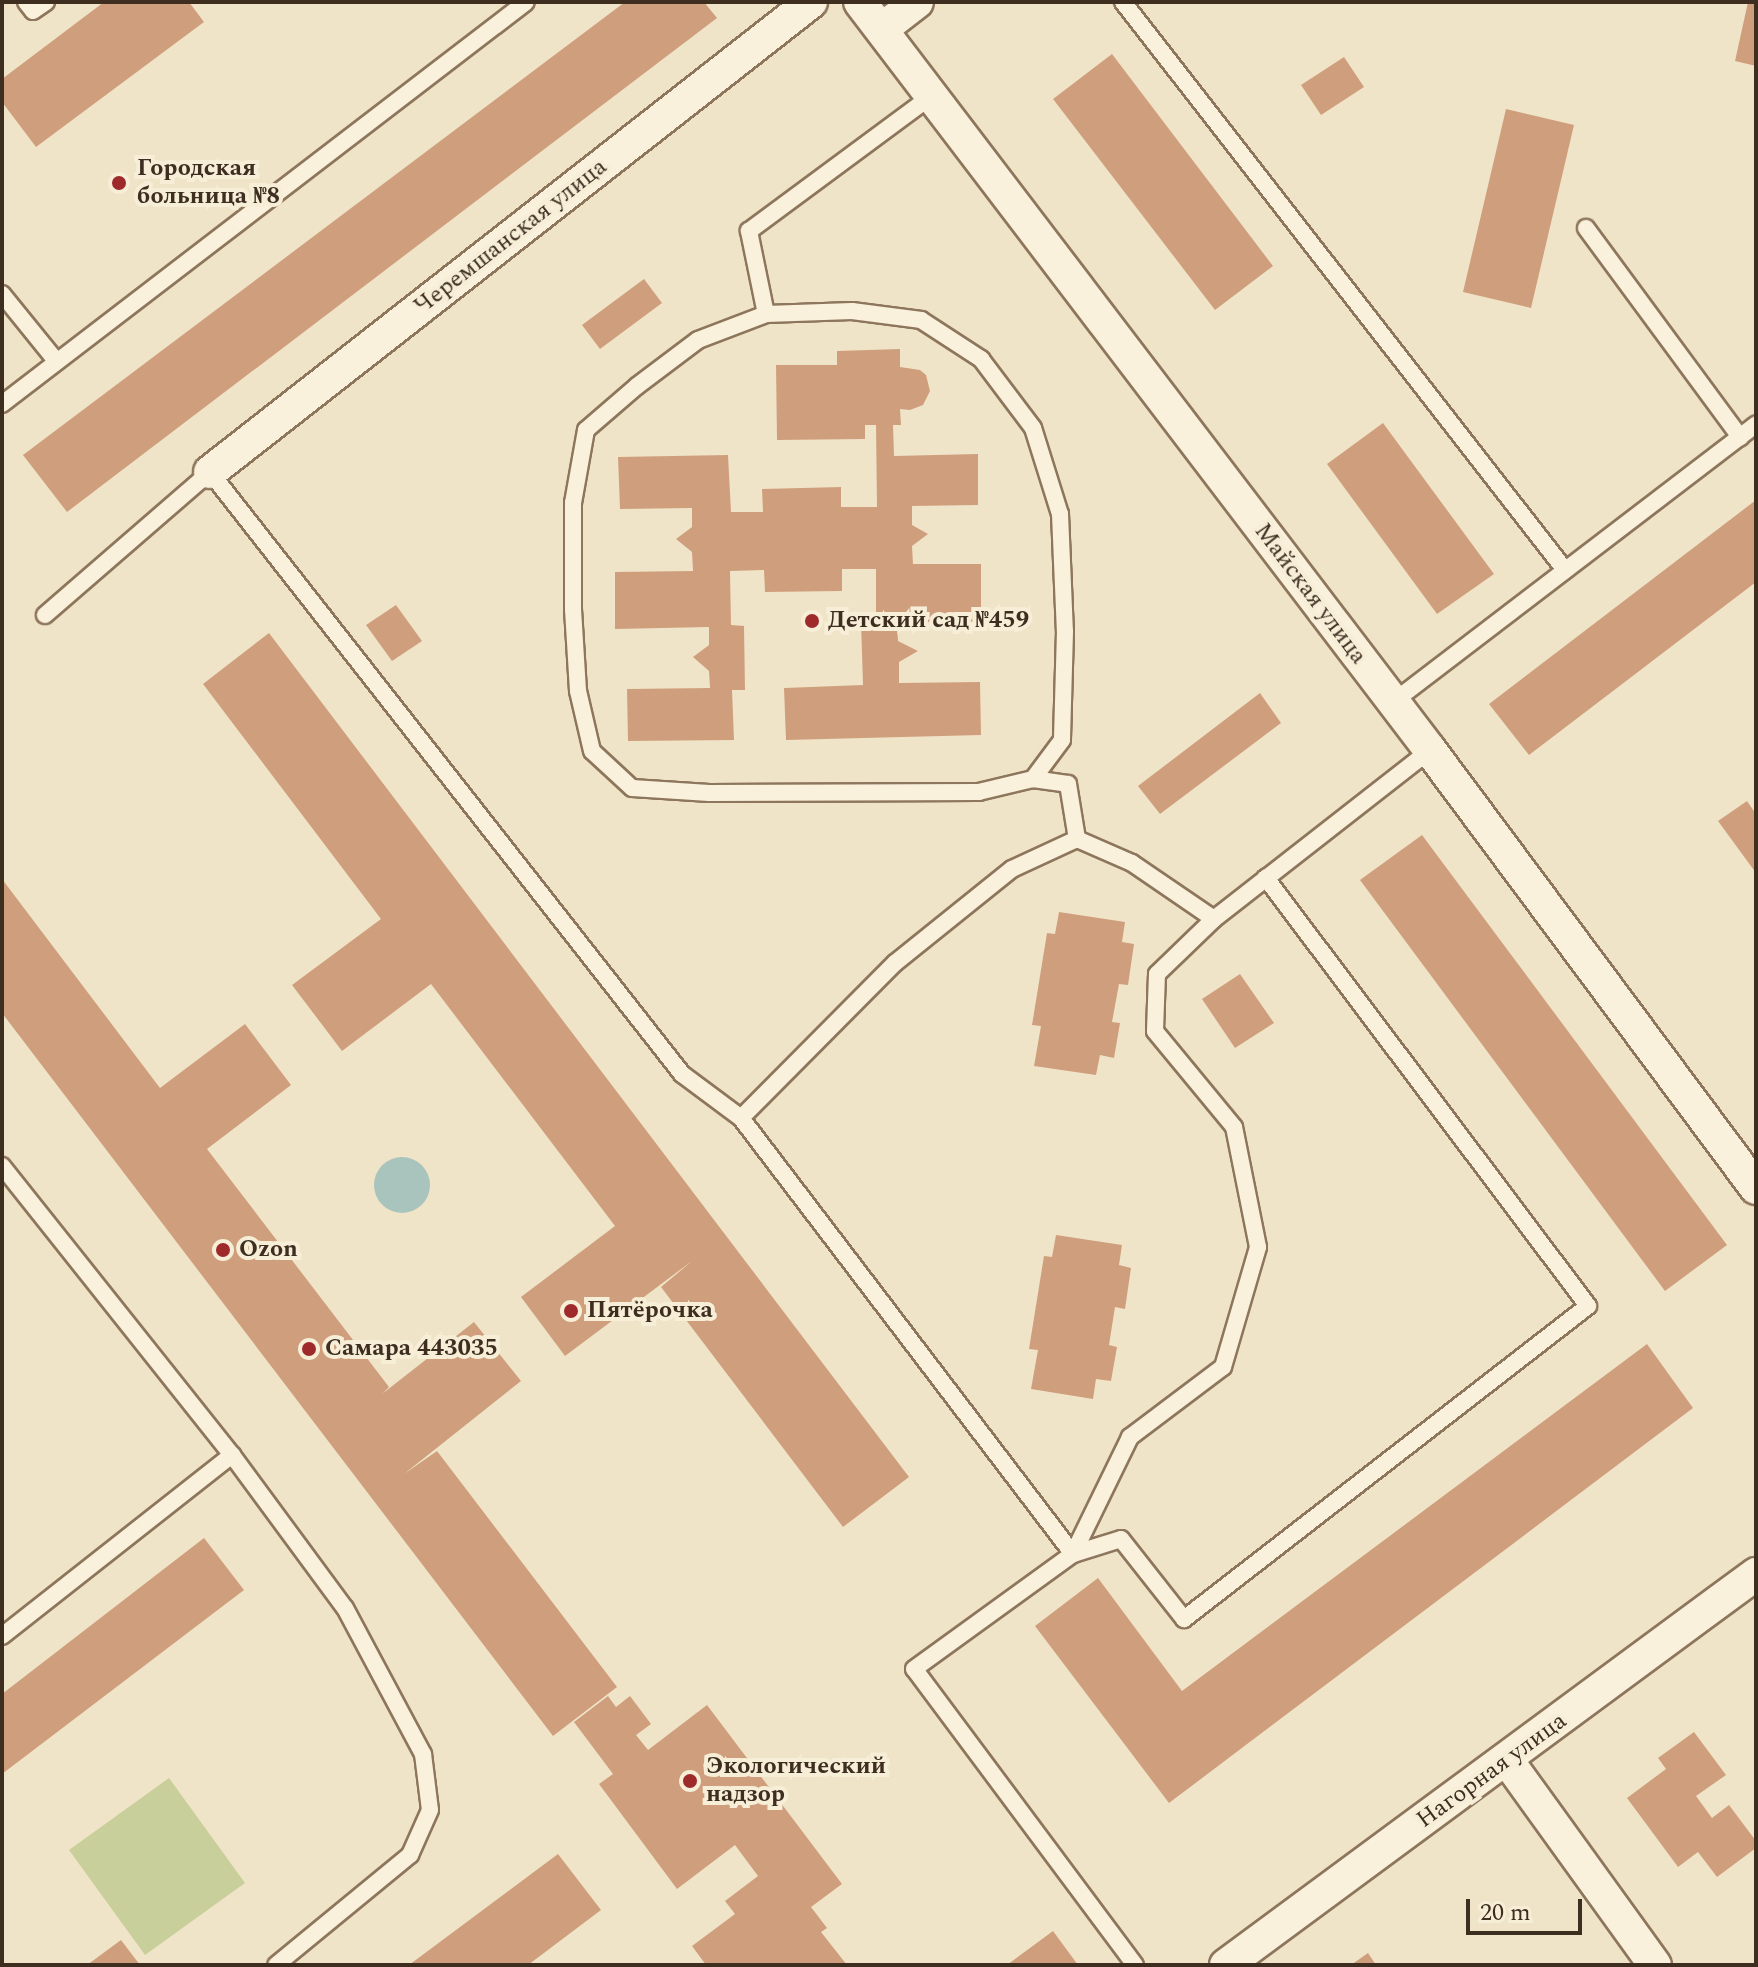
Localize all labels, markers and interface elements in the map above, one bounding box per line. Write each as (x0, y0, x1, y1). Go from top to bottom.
street label: Черемшанская улица (409, 153, 613, 321)
place label: Городская больница №8 (137, 155, 280, 211)
marker: Городская больница №8 (108, 172, 130, 194)
street label: Майская улица (1248, 518, 1372, 670)
place label: Детский сад №459 (828, 607, 1029, 635)
marker: Детский сад №459 (803, 612, 821, 630)
place label: Ozon (239, 1236, 298, 1264)
marker: Ozon (214, 1241, 232, 1259)
place label: Пятёрочка (587, 1297, 713, 1325)
marker: Пятёрочка (562, 1302, 580, 1320)
place label: Самара 443035 (325, 1335, 498, 1363)
marker: Самара 443035 (300, 1340, 318, 1358)
street label: Нагорная улица (1411, 1707, 1573, 1835)
place label: Экологический надзор (706, 1753, 886, 1809)
marker: Экологический надзор (681, 1772, 699, 1790)
scale bar (1470, 1883, 1586, 1933)
text: 20 m (1480, 1895, 1531, 1931)

